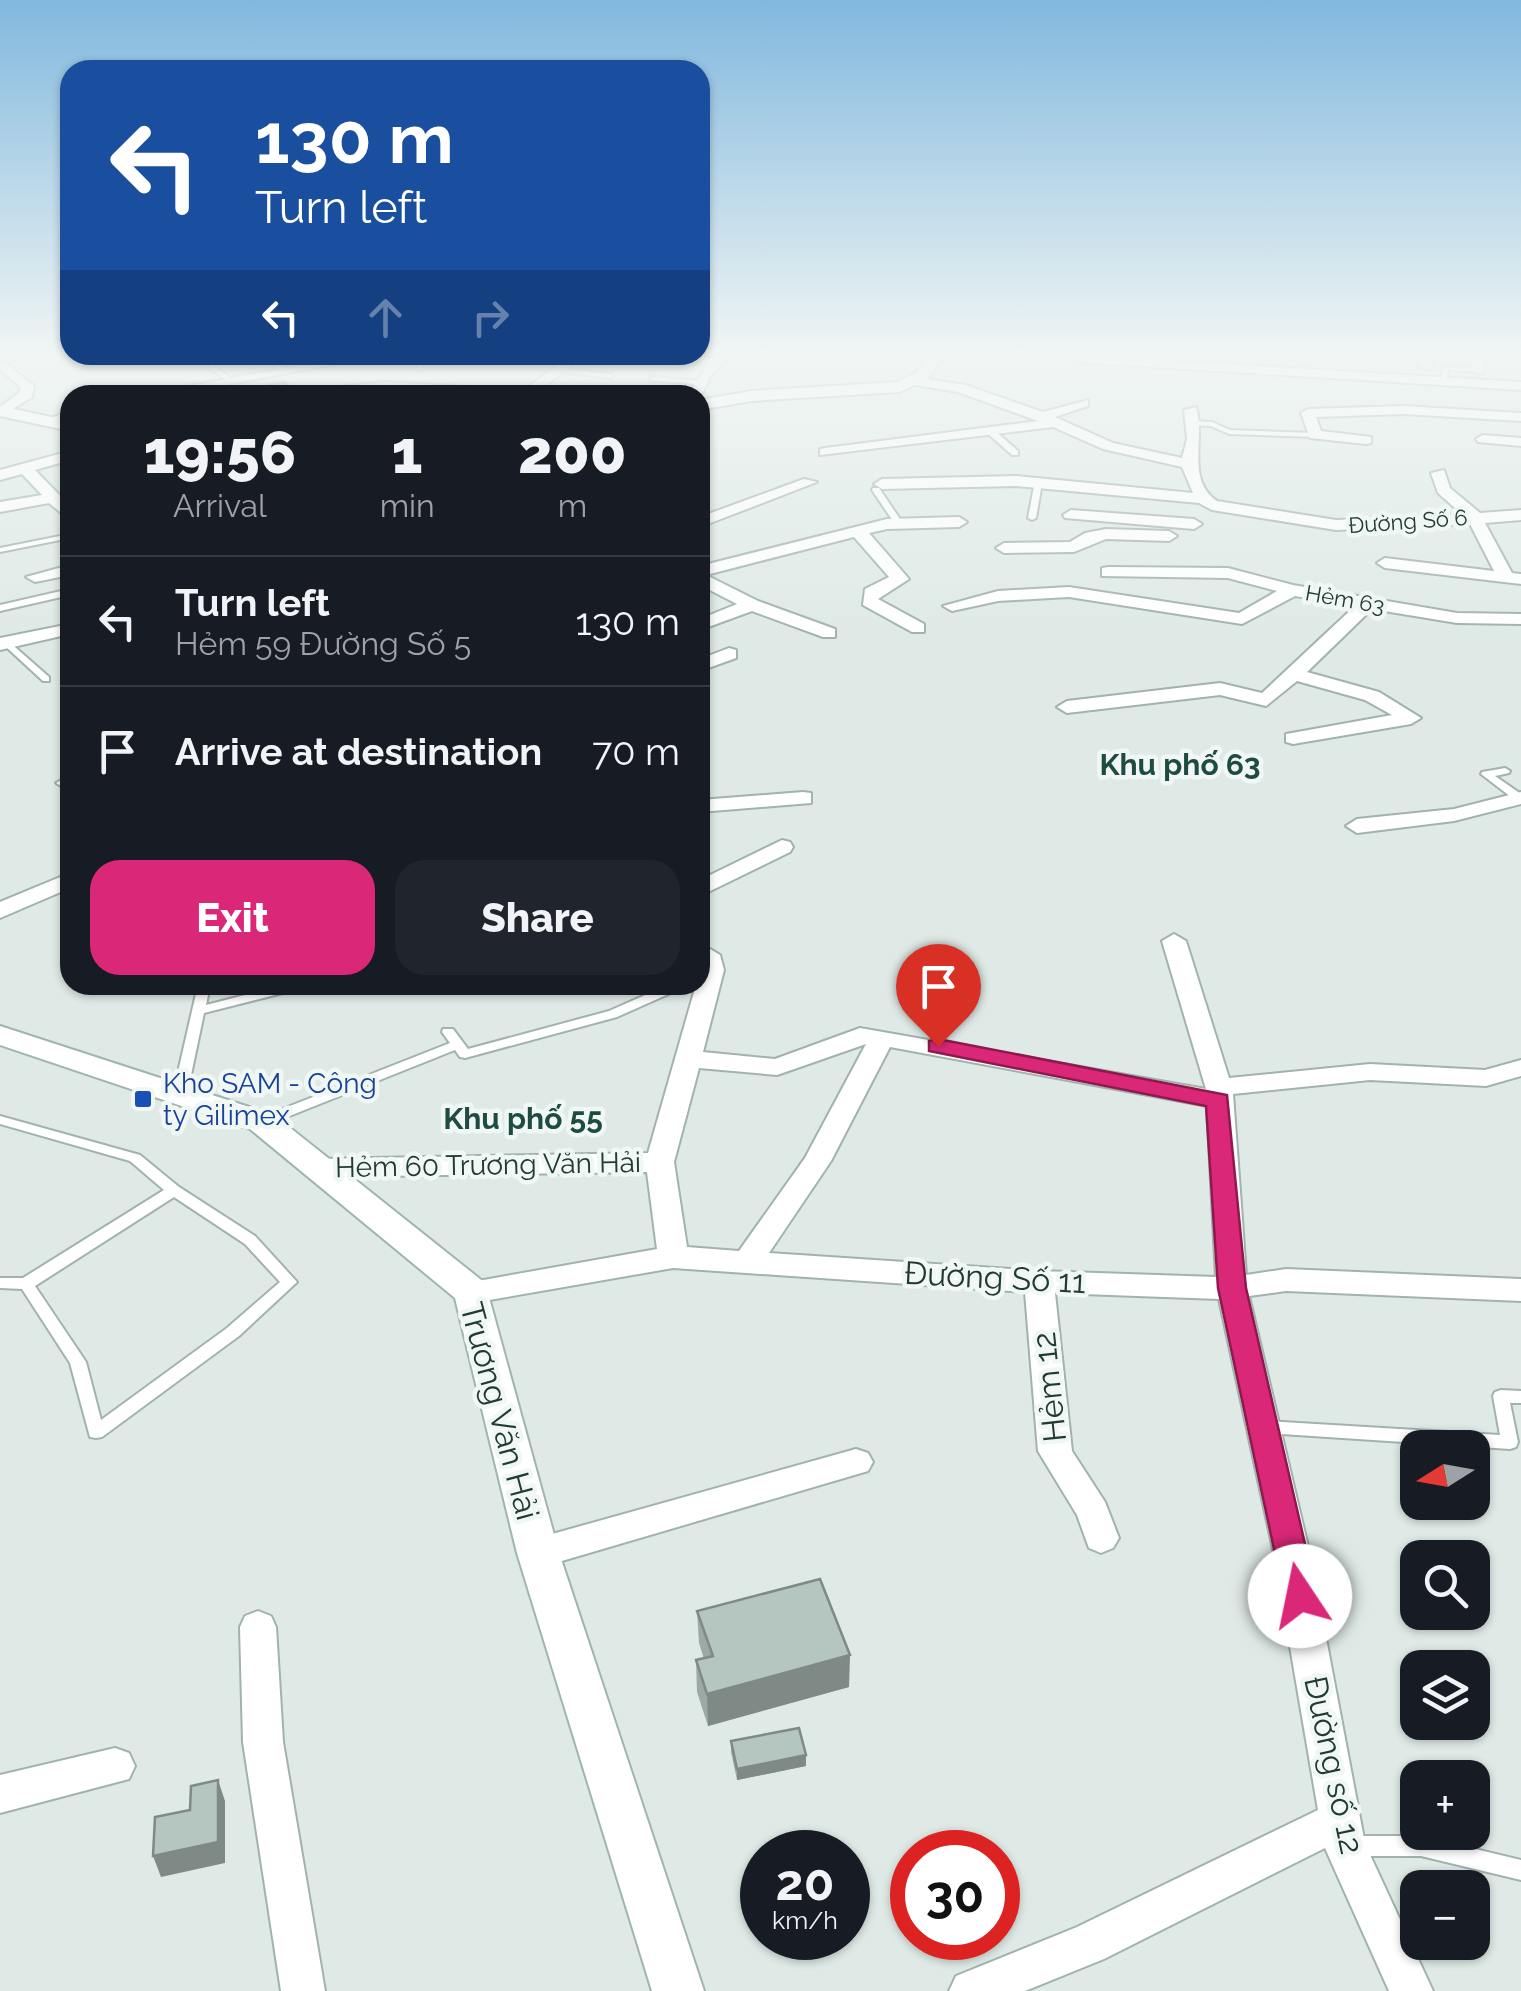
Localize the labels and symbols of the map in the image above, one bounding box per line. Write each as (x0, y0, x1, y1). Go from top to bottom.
street label: Đường Số 6 (1348, 504, 1468, 538)
street label: Hẻm 63 (1303, 579, 1387, 619)
district label: Khu phố 63 (1099, 747, 1261, 782)
pin (896, 944, 981, 1047)
place label: Kho SAM - Công ty Gilimex (163, 1067, 377, 1132)
marker: Kho SAM - Công ty Gilimex (132, 1088, 154, 1110)
district label: Khu phố 55 (443, 1101, 603, 1136)
street label: Hẻm 60 Trương Văn Hải (335, 1146, 641, 1184)
street label: Đường Số 11 (903, 1254, 1087, 1300)
street label: Trương Văn Hải (453, 1298, 547, 1524)
street label: Hẻm 12 (1025, 1330, 1073, 1444)
north arrow (1400, 1430, 1490, 1520)
position arrow (1248, 1544, 1352, 1648)
street label: Đường số 12 (1297, 1673, 1371, 1857)
speed limit sign: 30 (890, 1830, 1020, 1960)

